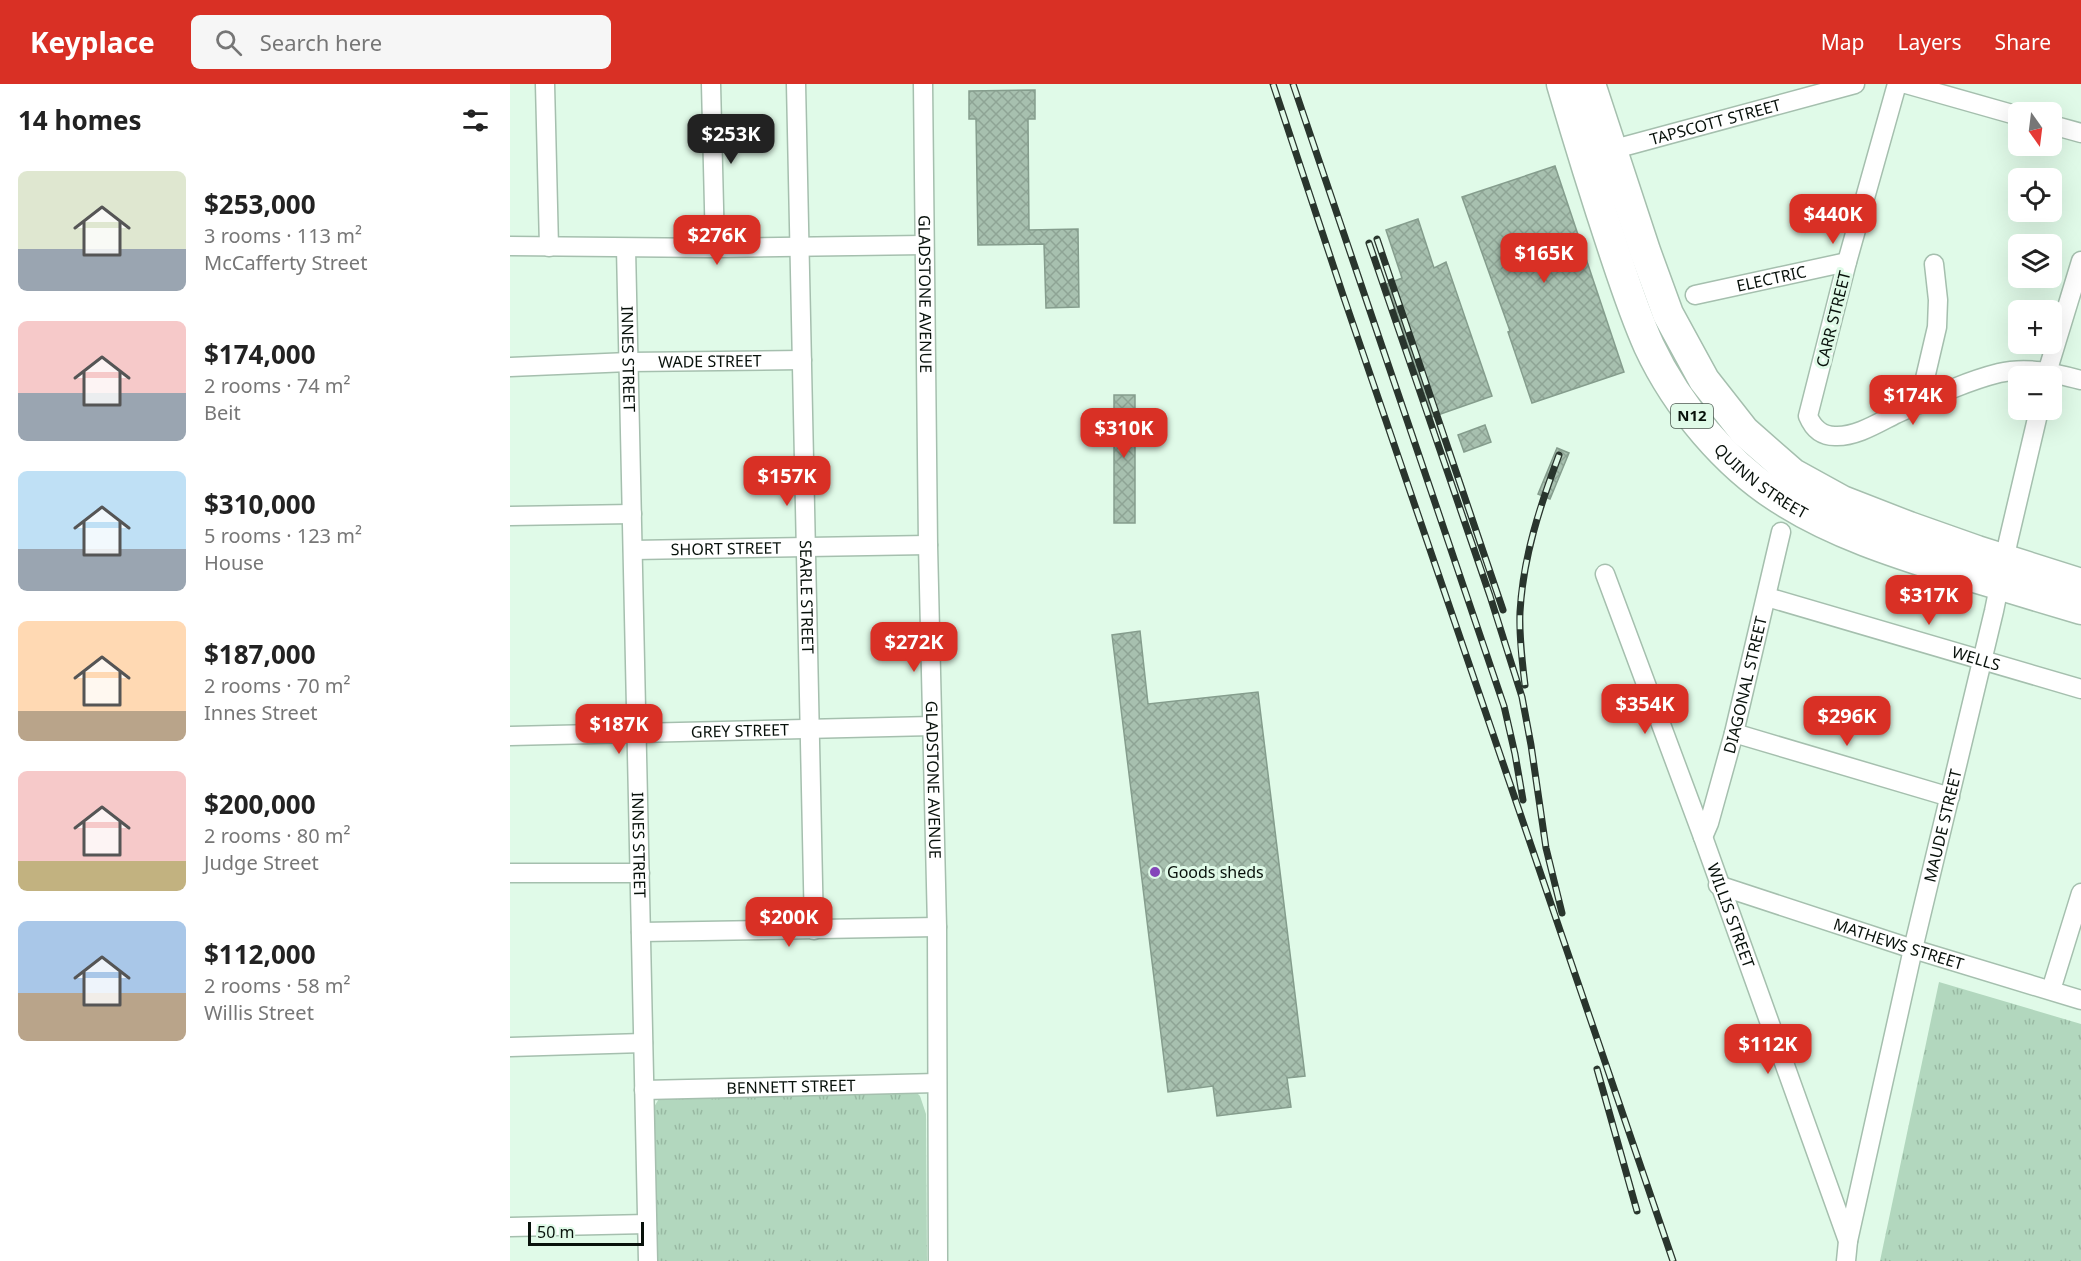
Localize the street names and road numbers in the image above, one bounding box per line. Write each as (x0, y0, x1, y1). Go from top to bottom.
street label: TAPSCOTT STREET (1647, 94, 1783, 150)
street label: GLADSTONE AVENUE (913, 215, 937, 373)
street label: ELECTRIC (1734, 260, 1808, 297)
street label: CARR STREET (1810, 268, 1856, 370)
street label: INNES STREET (616, 306, 641, 412)
street label: WADE STREET (658, 349, 762, 373)
road number: N12 (1671, 404, 1713, 428)
street label: QUINN STREET (1709, 438, 1812, 524)
street label: SHORT STREET (671, 536, 782, 560)
street label: SEARLE STREET (795, 540, 819, 654)
street label: DIAGONAL STREET (1718, 614, 1772, 756)
street label: WELLS (1949, 641, 2003, 676)
street label: GLADSTONE AVENUE (921, 701, 946, 859)
street label: GREY STREET (691, 718, 789, 743)
street label: MAUDE STREET (1918, 767, 1967, 884)
street label: INNES STREET (627, 792, 651, 898)
street label: WILLIS STREET (1702, 860, 1760, 971)
street label: MATHEWS STREET (1831, 913, 1967, 975)
street label: BENNETT STREET (726, 1074, 856, 1099)

